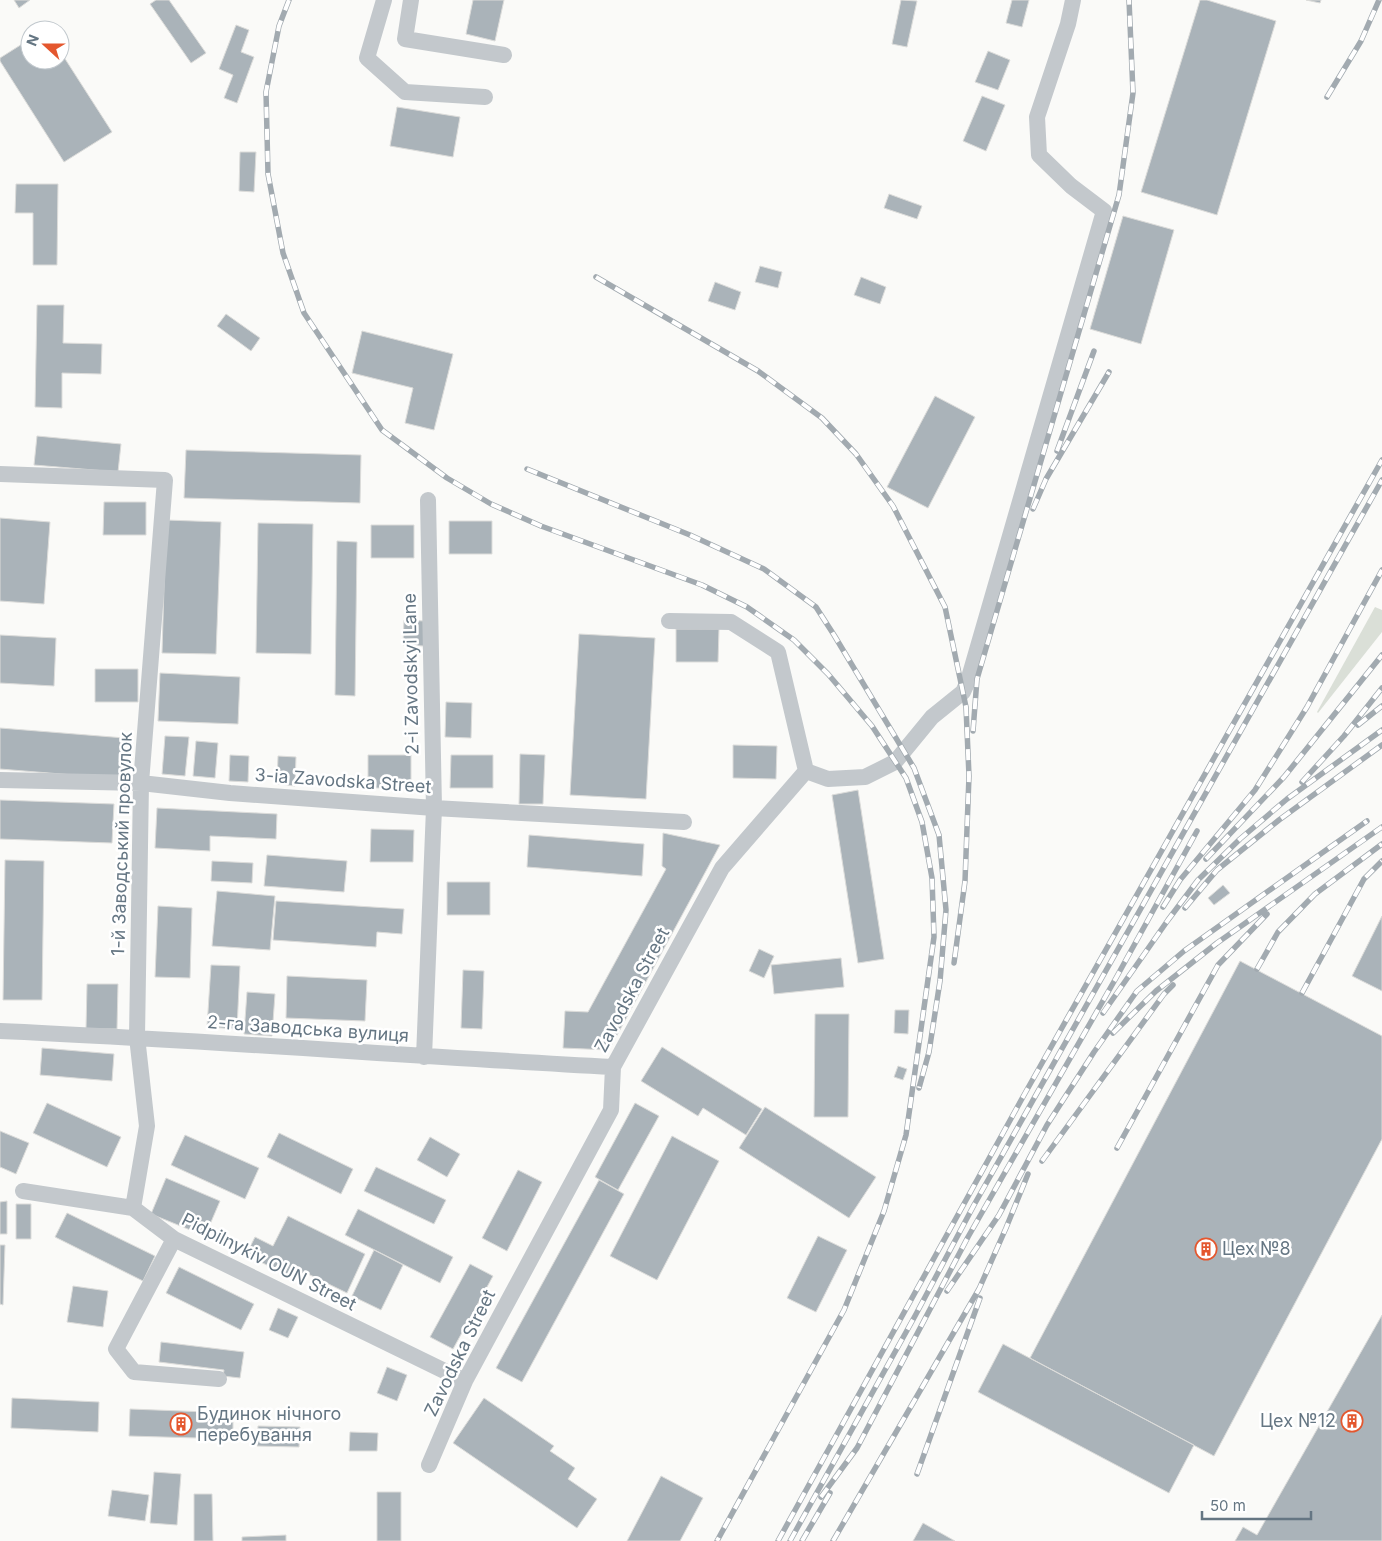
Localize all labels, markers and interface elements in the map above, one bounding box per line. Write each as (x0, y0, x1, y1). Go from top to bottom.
north arrow (20, 20, 70, 70)
text: N (23, 32, 42, 48)
street label: 2-i Zavodskyi Lane (399, 593, 422, 755)
street label: 1-й Заводський провулок (107, 731, 136, 956)
street label: 3-ia Zavodska Street (254, 764, 432, 797)
street label: Zavodska Street (590, 924, 673, 1056)
street label: 2-га Заводська вулиця (206, 1011, 410, 1046)
street label: Pidpilnykiv OUN Street (178, 1208, 360, 1315)
building icon: Цех №8 (1194, 1237, 1218, 1261)
place label: Цех №8 (1222, 1238, 1291, 1259)
street label: Zavodska Street (420, 1286, 499, 1419)
place label: Будинок нічного перебування (197, 1403, 341, 1445)
building icon: Цех №12 (1340, 1409, 1364, 1433)
place label: Цех №12 (1260, 1410, 1336, 1431)
building icon: Будинок нічного перебування (169, 1412, 193, 1436)
scale bar (1202, 1488, 1311, 1520)
text: 50 m (1210, 1496, 1246, 1515)

